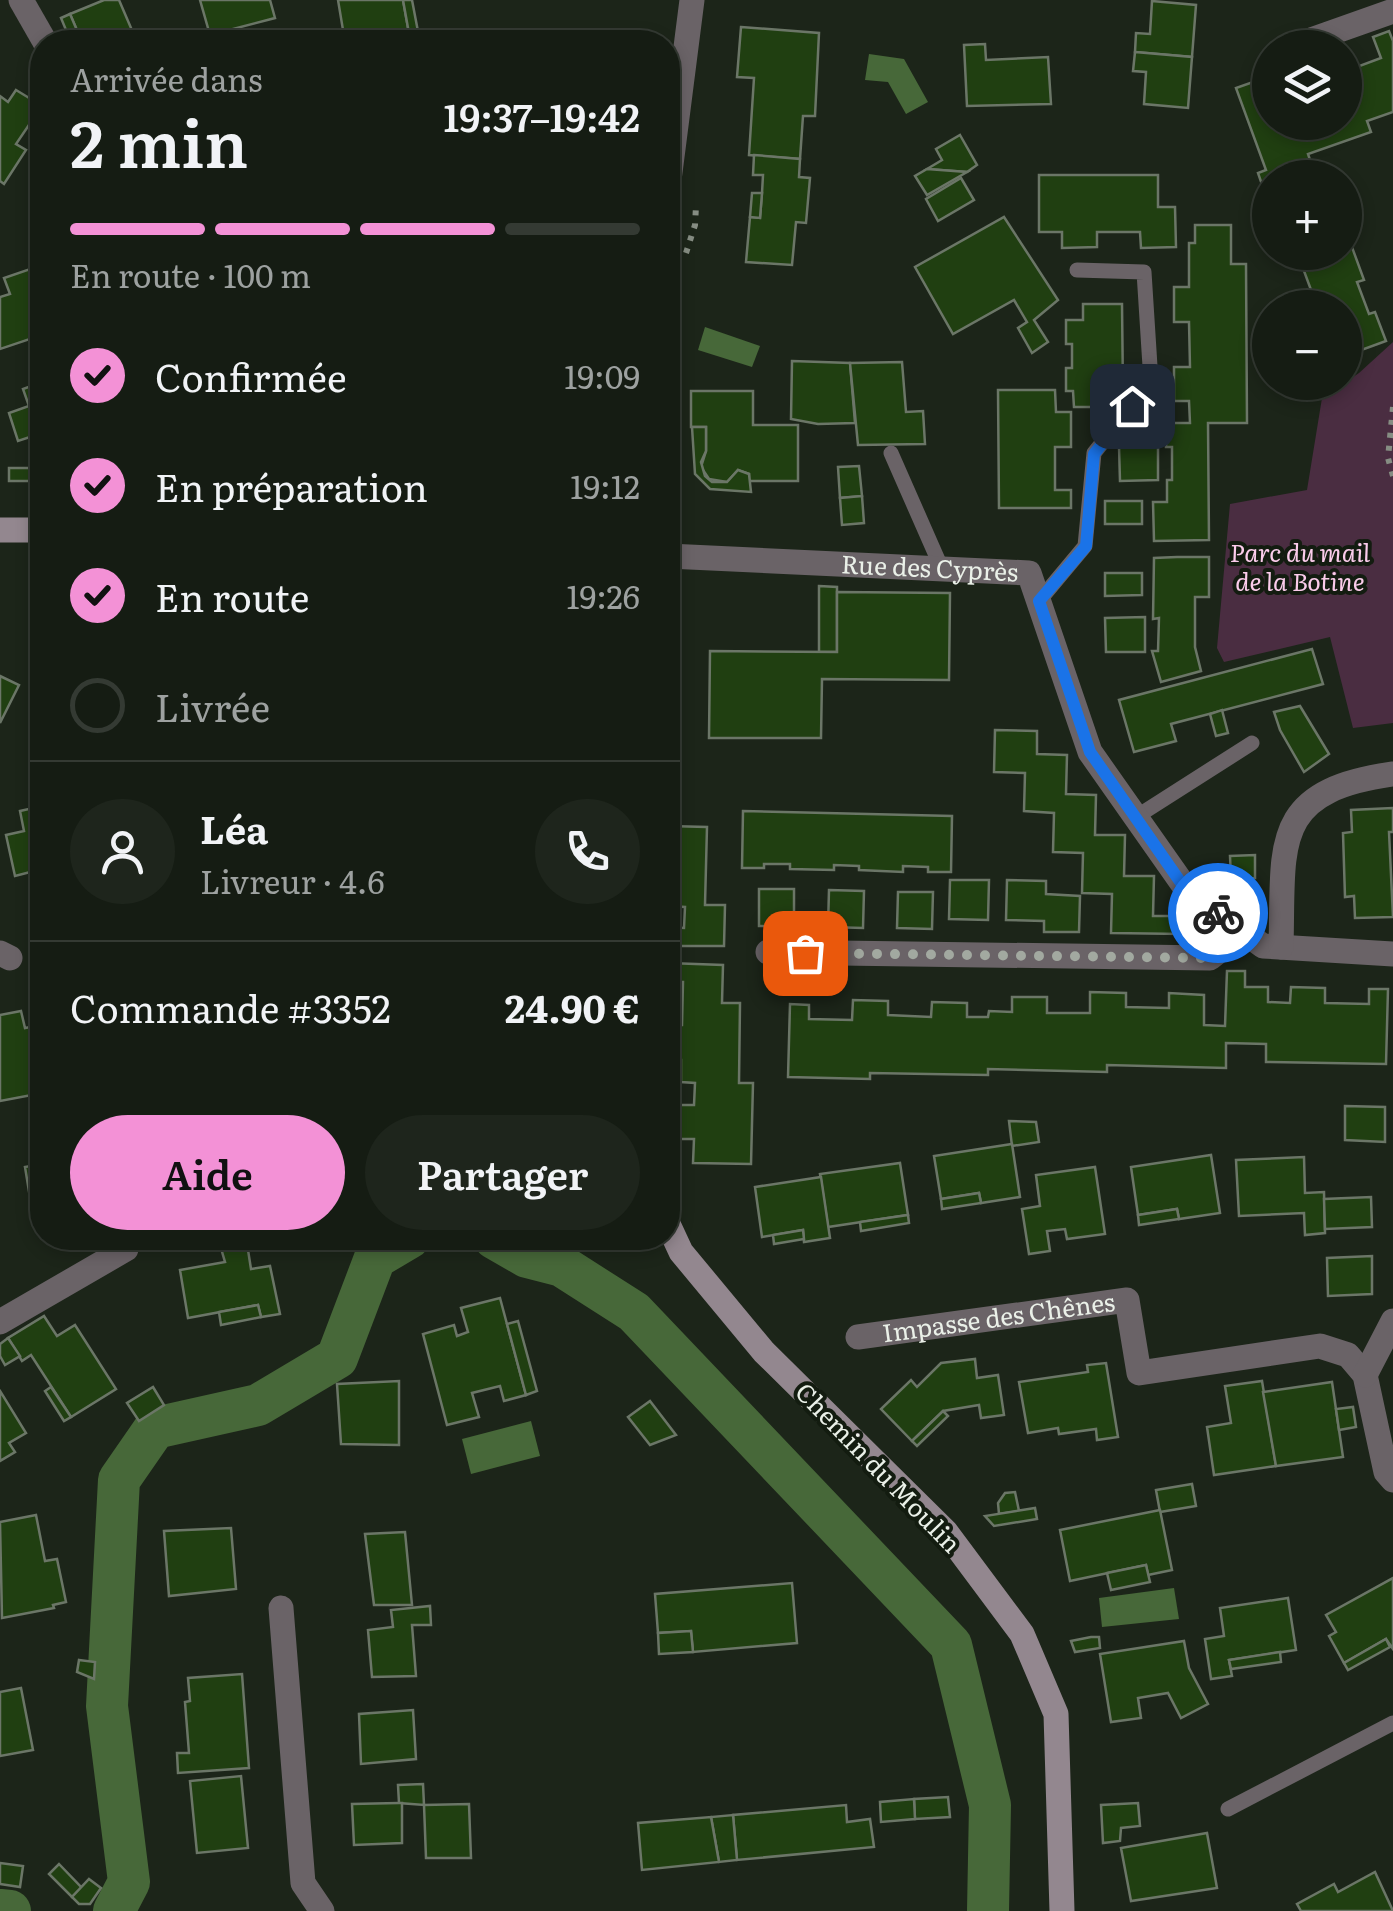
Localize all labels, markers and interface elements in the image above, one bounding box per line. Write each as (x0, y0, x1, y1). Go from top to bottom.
map controls (1252, 30, 1362, 400)
button: layers (1252, 30, 1362, 140)
text: Arrivée dans (70, 54, 262, 102)
text: 19:37–19:42 (444, 87, 640, 144)
text: 2 min (70, 91, 248, 188)
button: + (1252, 160, 1362, 270)
text: En route · 100 m (70, 250, 311, 298)
button: − (1252, 290, 1362, 400)
text: Confirmée (155, 347, 347, 404)
icon: check (70, 348, 125, 403)
text: 19:09 (564, 351, 640, 399)
pin (1090, 364, 1175, 449)
icon: home (1105, 379, 1160, 434)
text: En préparation (155, 457, 428, 514)
icon: check (70, 458, 125, 513)
text: 19:12 (570, 461, 640, 509)
park label: Parc du mail de la Botine (1230, 533, 1371, 599)
street label: Rue des Cyprès (840, 544, 1019, 589)
text: En route (155, 567, 310, 624)
icon: check (70, 568, 125, 623)
text: 19:26 (566, 571, 640, 619)
text: Livrée (155, 677, 270, 734)
button: person (70, 799, 175, 904)
text: Léa (200, 799, 268, 856)
button: phone (535, 799, 640, 904)
text: Livreur · 4.6 (200, 856, 385, 904)
courier (1168, 863, 1268, 963)
icon: bike (1191, 886, 1246, 941)
pin (763, 911, 848, 996)
icon: bag (778, 926, 833, 981)
text: Commande #3352 (70, 978, 391, 1035)
text: 24.90 € (505, 978, 640, 1035)
button: Aide (70, 1115, 345, 1230)
button: Partager (365, 1115, 640, 1230)
street label: Impasse des Chênes (880, 1282, 1117, 1350)
street label: Chemin du Moulin (788, 1373, 970, 1561)

